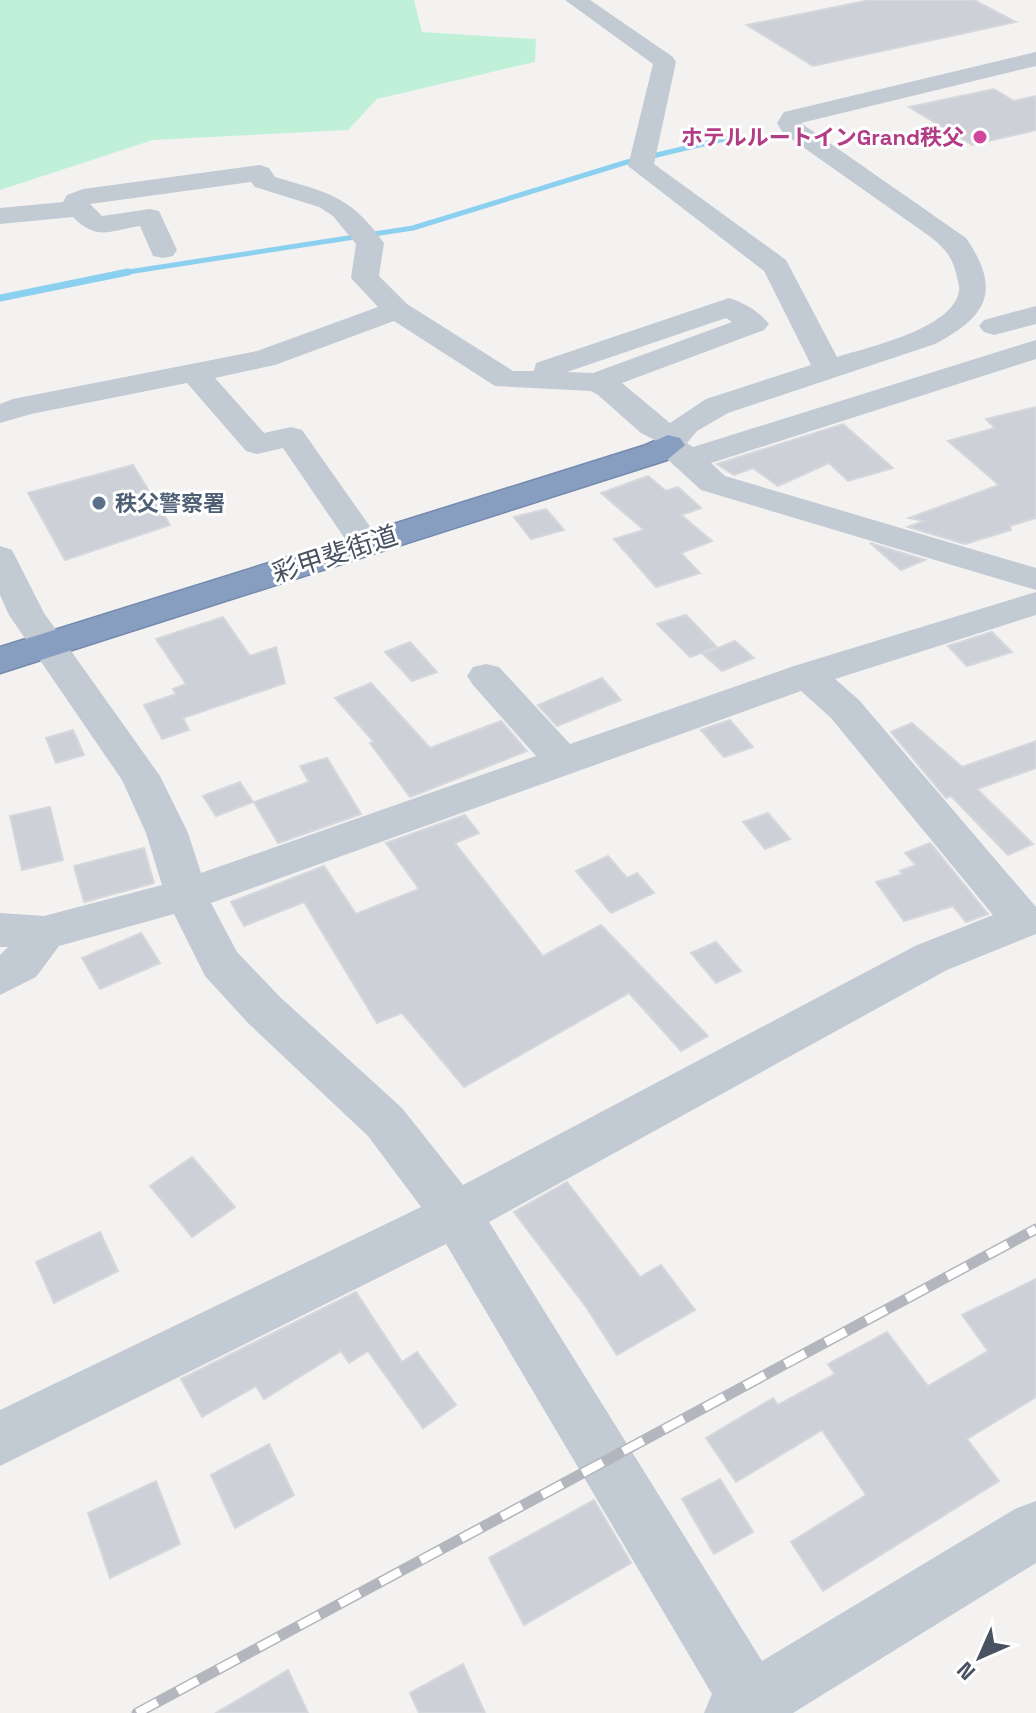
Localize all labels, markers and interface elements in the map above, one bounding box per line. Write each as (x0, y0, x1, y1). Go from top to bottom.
place label: ホテルルートインGrand秩父 (681, 123, 964, 151)
marker: ホテルルートインGrand秩父 (971, 128, 989, 146)
place label: 秩父警察署 (115, 489, 225, 517)
marker: 秩父警察署 (90, 494, 108, 512)
street label: 彩甲斐街道 (268, 518, 402, 590)
north arrow (940, 1617, 1020, 1697)
text: N (951, 1656, 981, 1686)

